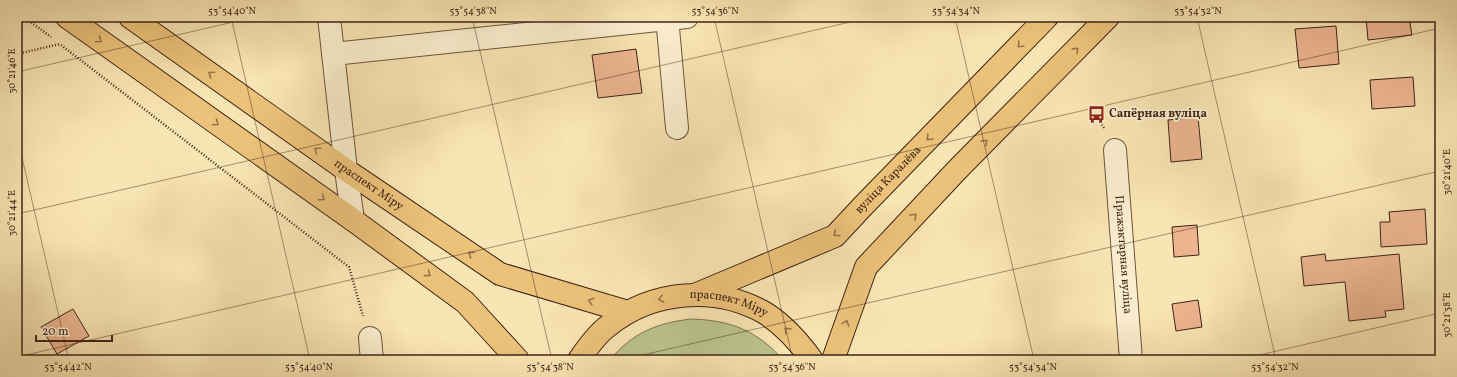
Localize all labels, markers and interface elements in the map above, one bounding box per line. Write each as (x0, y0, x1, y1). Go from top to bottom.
text: 53°54'40"N (208, 4, 256, 18)
text: 53°54'38"N (449, 4, 497, 18)
text: 53°54'36"N (691, 4, 739, 18)
text: 53°54'34"N (932, 4, 980, 18)
text: 53°54'32"N (1174, 4, 1222, 18)
one-way arrow (94, 35, 101, 42)
one-way arrow (1017, 40, 1025, 48)
one-way arrow (1071, 47, 1079, 55)
text: 30°21'46"E (5, 48, 19, 94)
one-way arrow (208, 72, 215, 79)
bus stop icon: Сапёрная вуліца (1086, 104, 1106, 124)
place label: Сапёрная вуліца (1109, 106, 1207, 122)
one-way arrow (212, 118, 219, 126)
one-way arrow (927, 133, 934, 141)
one-way arrow (980, 139, 988, 147)
street label: вуліца Каралёва (852, 143, 925, 217)
one-way arrow (314, 148, 321, 155)
text: 30°21'40"E (1440, 149, 1454, 195)
street label: праспект Міру (331, 156, 407, 215)
text: 30°21'44"E (5, 190, 19, 236)
one-way arrow (318, 193, 325, 200)
street label: Пражэктарная вуліца (1110, 195, 1135, 315)
one-way arrow (910, 213, 917, 221)
one-way arrow (833, 229, 841, 236)
one-way arrow (468, 252, 475, 259)
one-way arrow (423, 269, 430, 276)
street label: праспект Міру (689, 287, 771, 321)
text: 30°21'38"E (1440, 292, 1454, 338)
one-way arrow (658, 294, 665, 303)
one-way arrow (587, 297, 594, 306)
scale bar (36, 317, 112, 343)
one-way arrow (842, 320, 850, 327)
text: 20 m (42, 324, 69, 340)
one-way arrow (784, 328, 791, 335)
text: 53°54'42"N (44, 360, 92, 374)
text: 53°54'40"N (285, 360, 333, 374)
text: 53°54'38"N (526, 360, 574, 374)
text: 53°54'36"N (768, 360, 816, 374)
text: 53°54'34"N (1009, 360, 1057, 374)
text: 53°54'32"N (1251, 360, 1299, 374)

